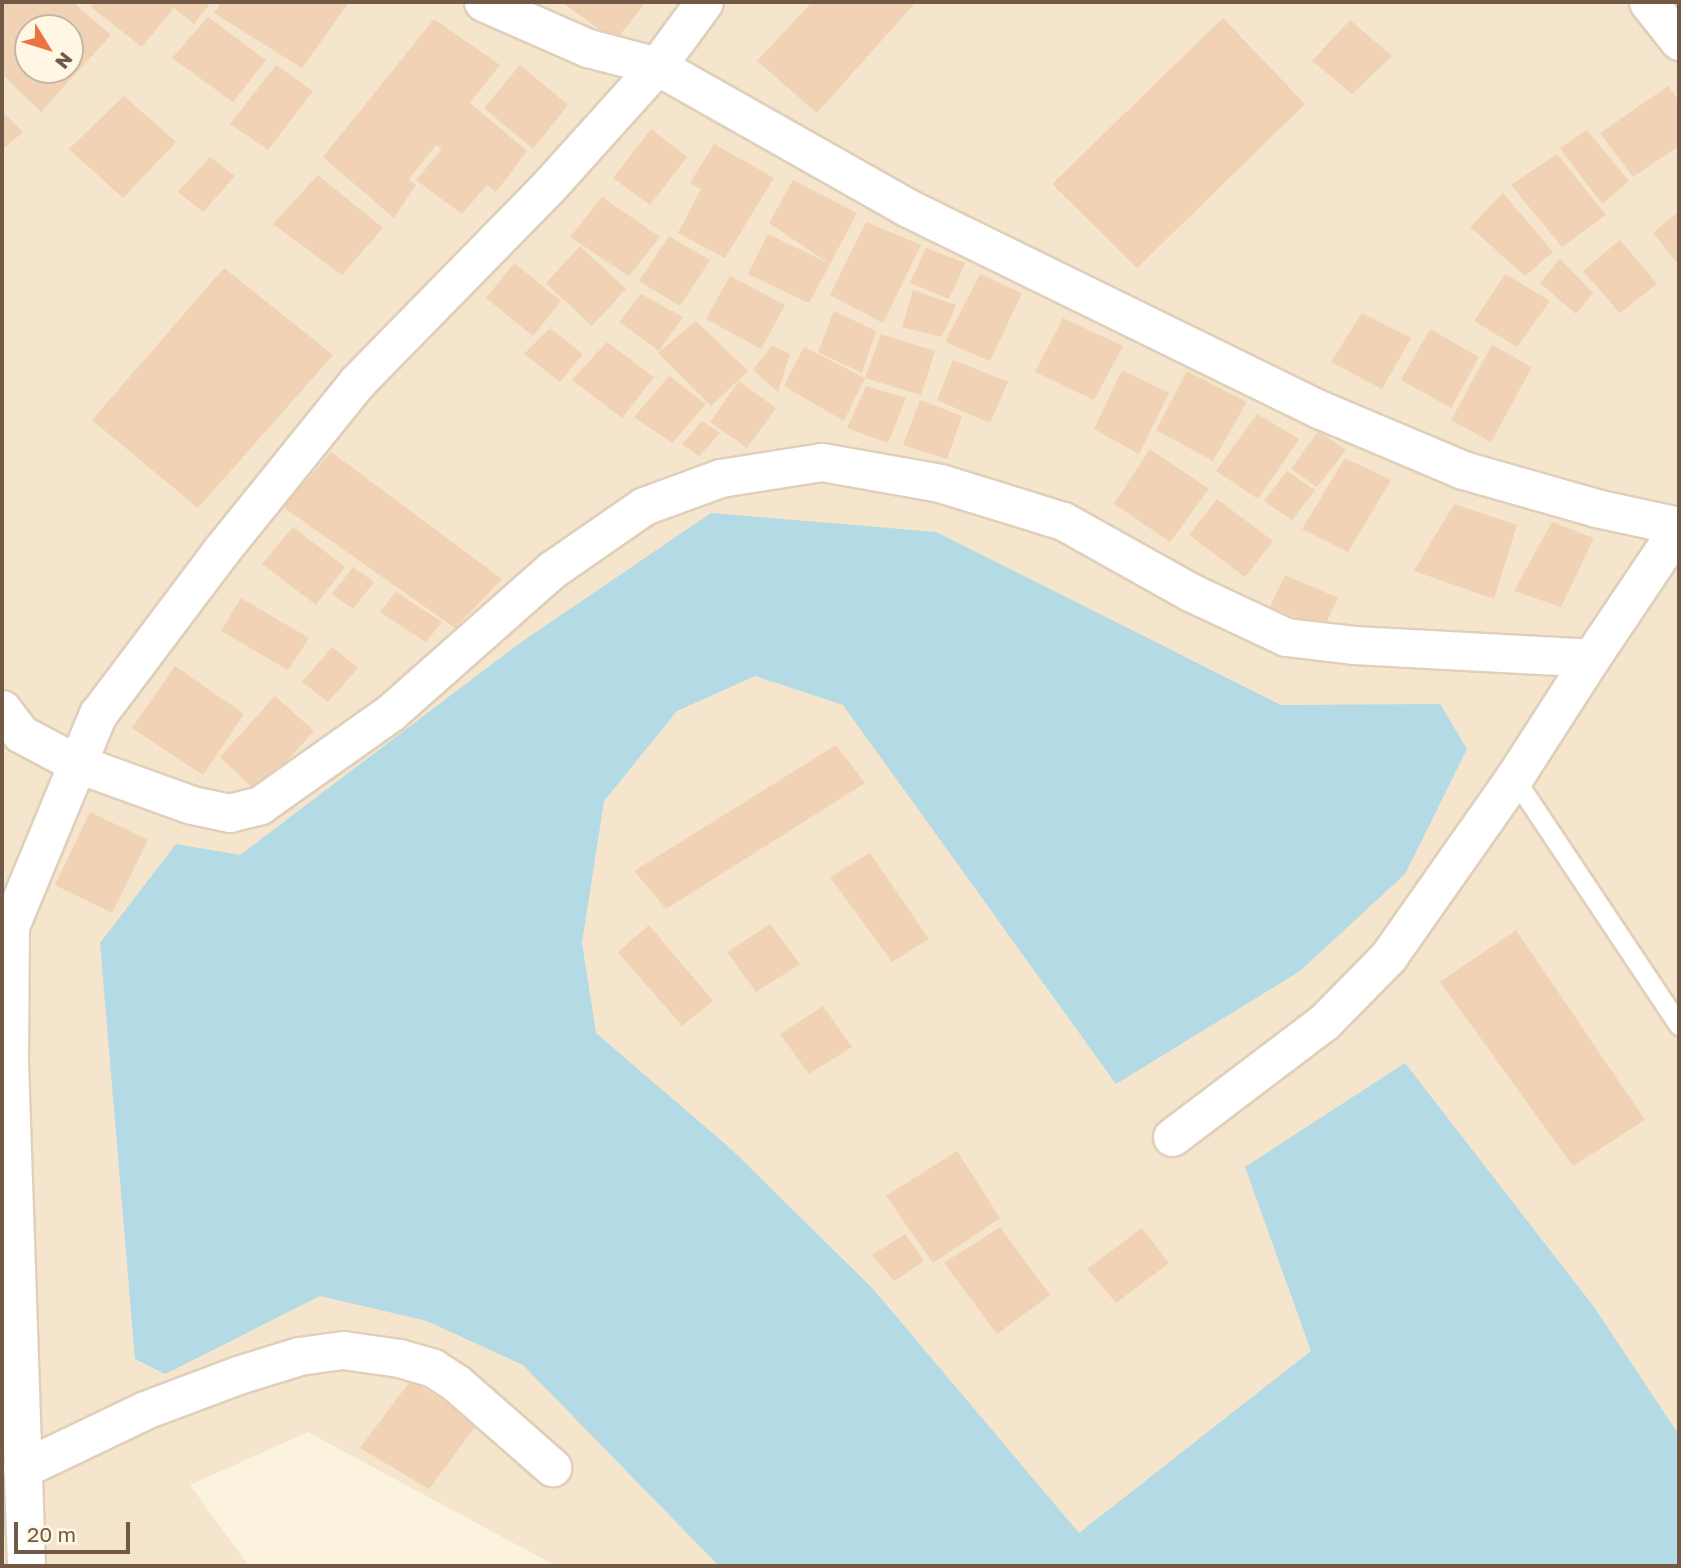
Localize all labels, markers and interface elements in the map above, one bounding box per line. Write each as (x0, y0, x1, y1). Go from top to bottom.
north arrow (14, 14, 84, 84)
text: N (51, 48, 78, 74)
scale bar (18, 1508, 133, 1552)
text: 20 m (27, 1521, 76, 1547)

